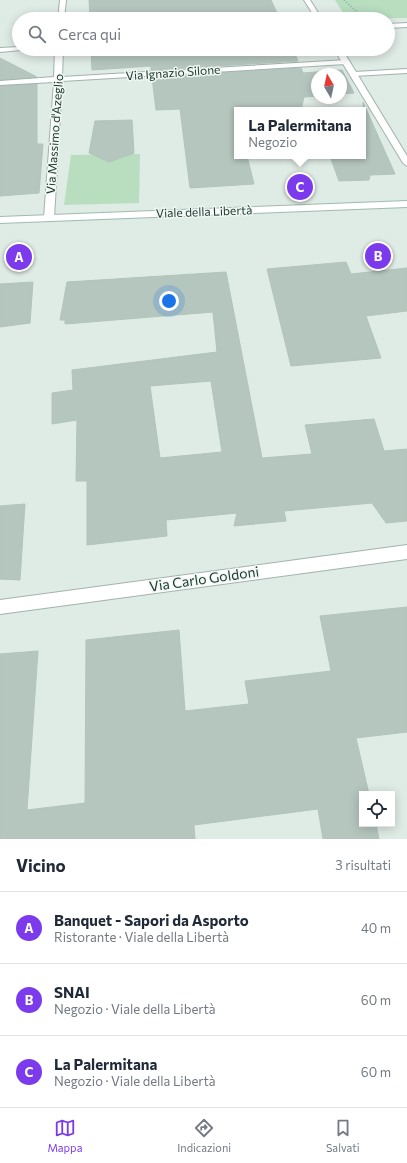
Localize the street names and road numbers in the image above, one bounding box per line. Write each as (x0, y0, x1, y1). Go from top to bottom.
street label: Via Ignazio Silone (125, 62, 221, 82)
street label: Via Massimo d'Azeglio (43, 73, 65, 195)
street label: Viale della Libertà (155, 202, 252, 220)
street label: Via Carlo Goldoni (148, 562, 260, 595)

